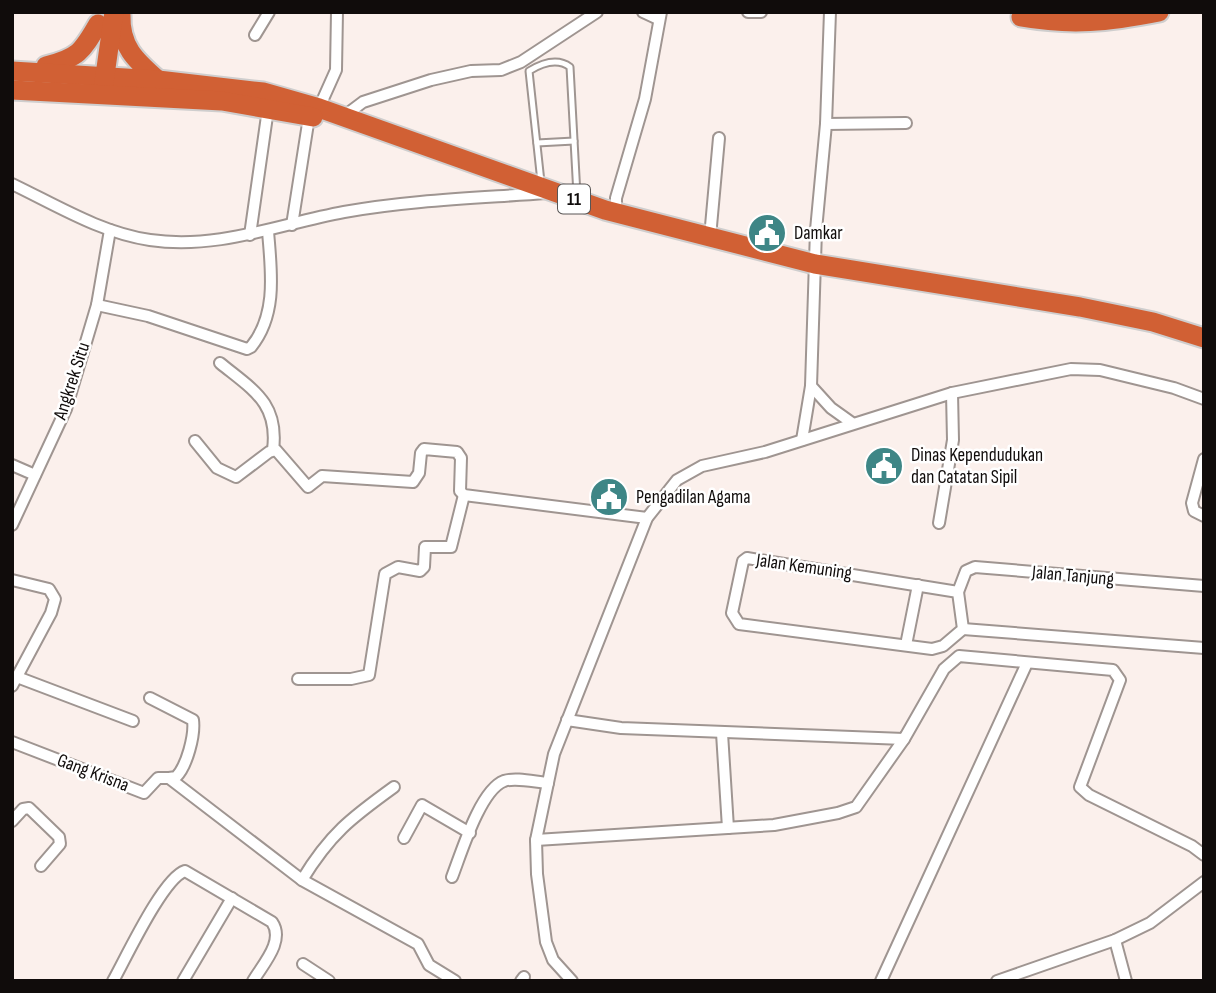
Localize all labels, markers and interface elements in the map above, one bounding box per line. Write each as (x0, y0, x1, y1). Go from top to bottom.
road number: 11 (558, 184, 590, 214)
public building icon: Damkar (746, 212, 788, 254)
place label: Damkar (794, 222, 843, 245)
street label: Angkrek Situ (48, 339, 95, 424)
place label: Dinas Kependudukan dan Catatan Sipil (911, 444, 1043, 489)
public building icon: Dinas Kependudukan dan Catatan Sipil (863, 445, 905, 487)
public building icon: Pengadilan Agama (588, 476, 630, 518)
place label: Pengadilan Agama (636, 486, 750, 509)
street label: Jalan Kemuning (754, 549, 854, 585)
street label: Jalan Tanjung (1030, 561, 1115, 591)
street label: Gang Krisna (54, 749, 132, 797)

